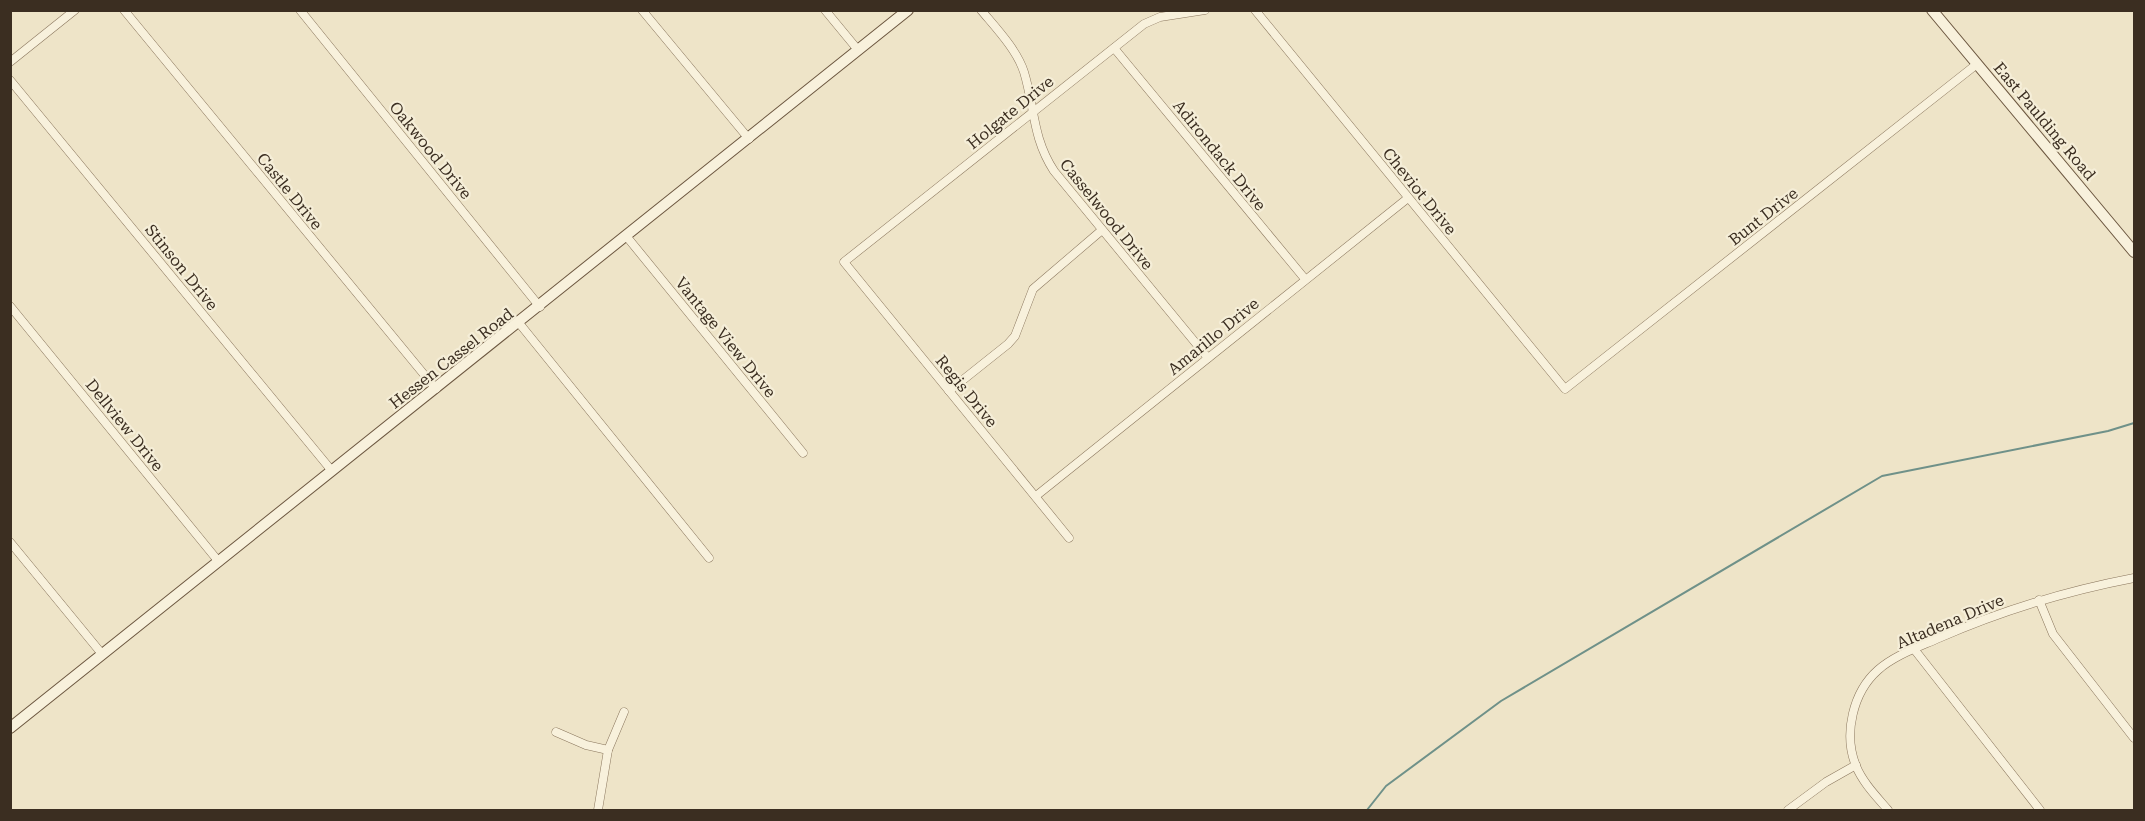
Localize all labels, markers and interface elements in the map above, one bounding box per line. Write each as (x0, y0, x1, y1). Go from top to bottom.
street label: East Paulding Road (1990, 58, 2100, 184)
street label: Holgate Drive (963, 72, 1058, 153)
street label: Adirondack Drive (1169, 96, 1270, 215)
street label: Oakwood Drive (385, 98, 476, 203)
street label: Cheviot Drive (1379, 144, 1461, 239)
street label: Castle Drive (253, 149, 326, 234)
street label: Casselwood Drive (1056, 155, 1157, 274)
street label: Bunt Drive (1725, 183, 1802, 249)
street label: Stinson Drive (141, 221, 222, 314)
street label: Vantage View Drive (671, 273, 780, 401)
street label: Amarillo Drive (1164, 294, 1263, 379)
street label: Hessen Cassel Road (385, 304, 517, 413)
street label: Regis Drive (932, 351, 1002, 431)
street label: Dellview Drive (82, 375, 168, 475)
street label: Altadena Drive (1894, 590, 2007, 653)

